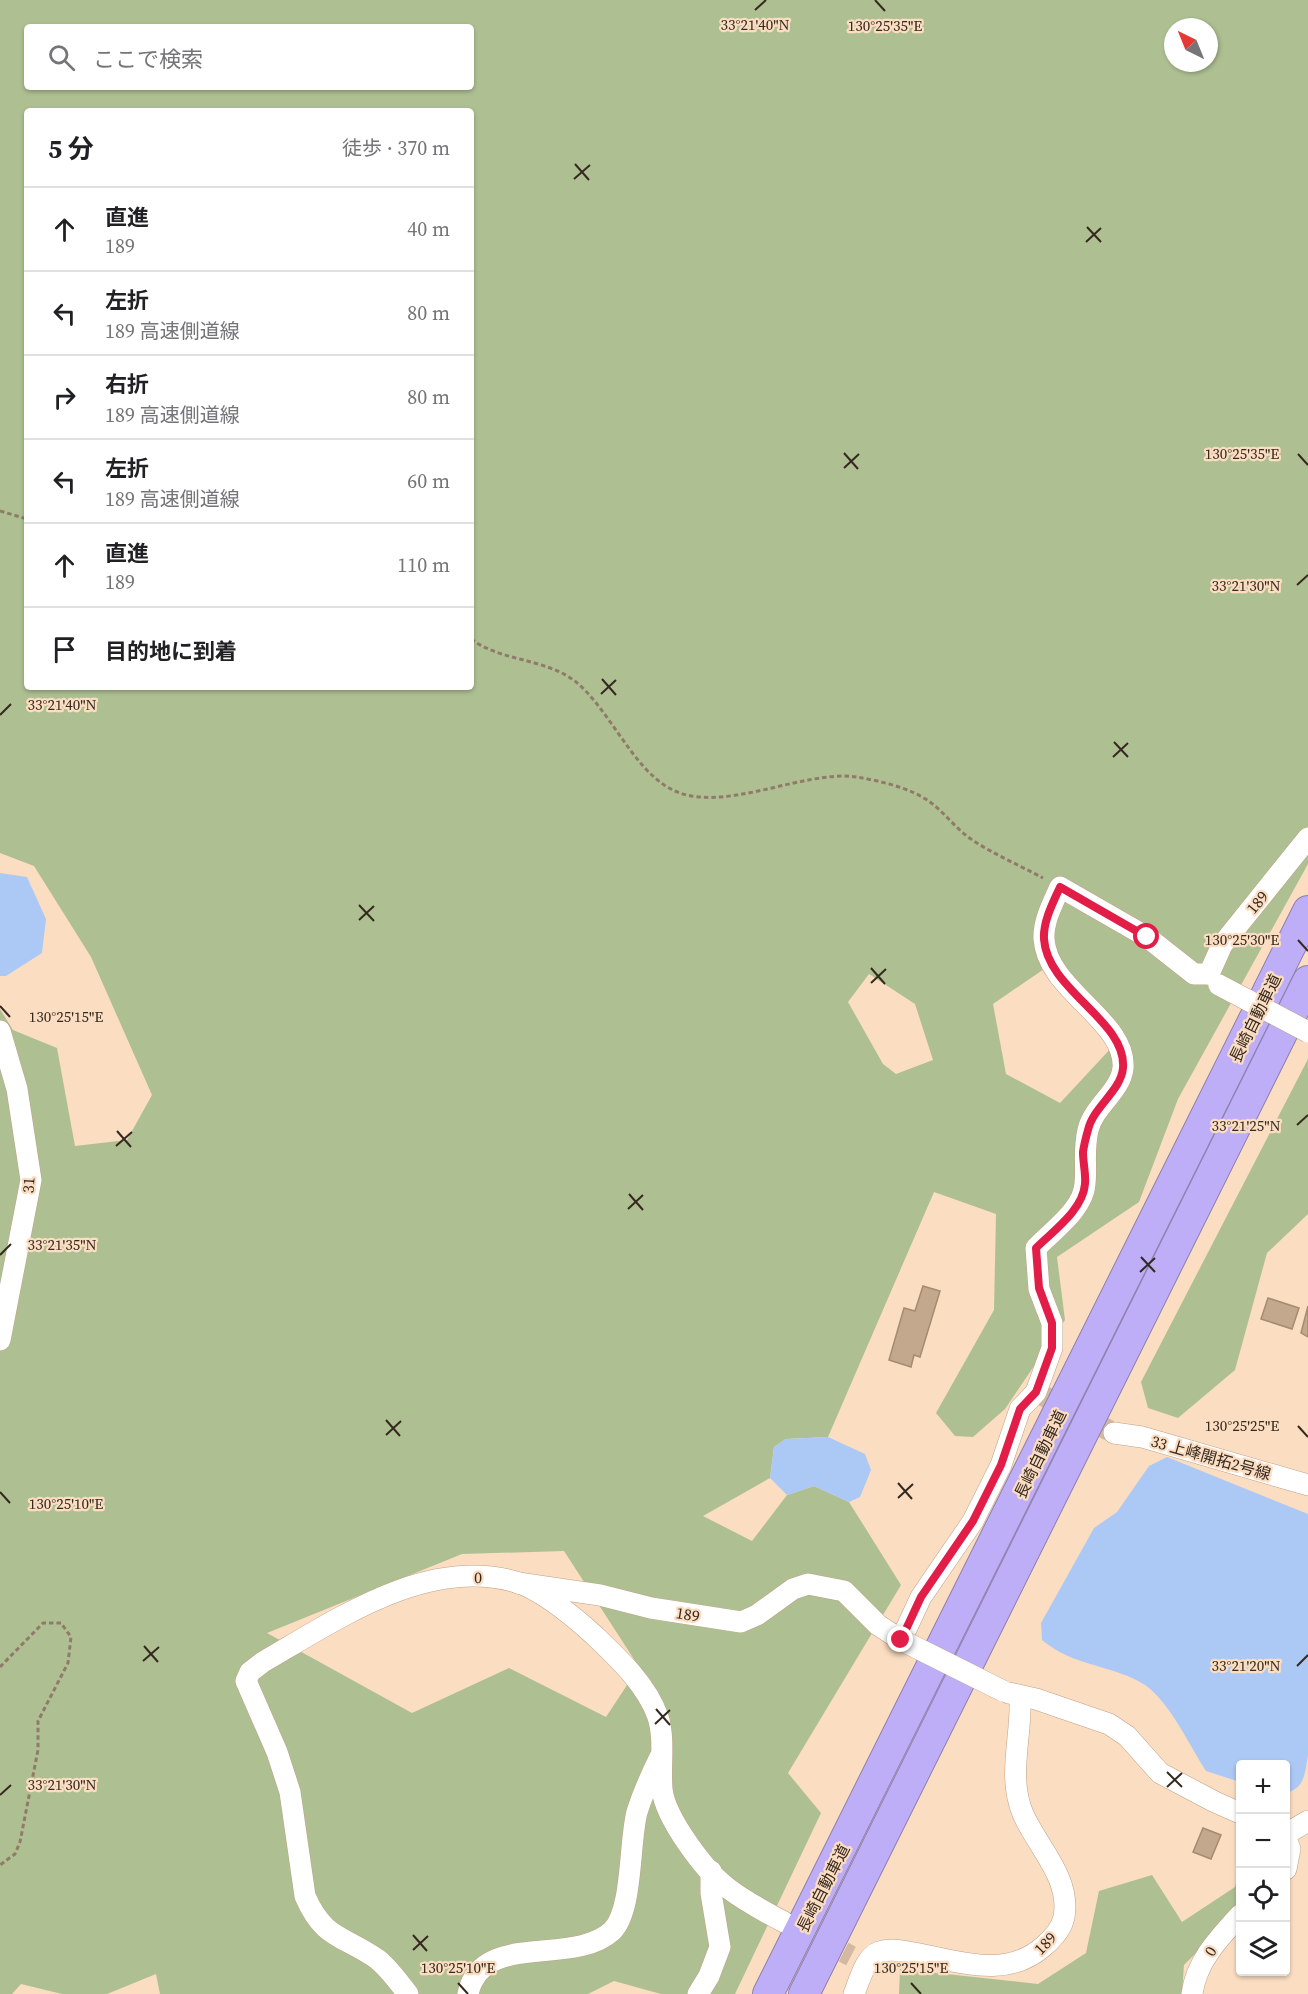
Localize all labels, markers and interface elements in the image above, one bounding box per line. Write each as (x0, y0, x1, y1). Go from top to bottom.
text: 33°21'40"N (720, 14, 790, 35)
text: 130°25'35"E (848, 15, 922, 36)
north arrow (1164, 18, 1218, 72)
search box (24, 24, 474, 90)
icon: search (45, 41, 78, 74)
text: ここで検索 (93, 44, 203, 74)
text: 5 分 (48, 131, 94, 167)
text: 徒歩 · 370 m (342, 134, 450, 162)
text: 直進 (105, 202, 149, 232)
icon: ahead (48, 213, 81, 246)
text: 40 m (407, 215, 450, 243)
text: 189 (105, 232, 135, 260)
text: 左折 (105, 285, 149, 315)
icon: left (48, 297, 81, 330)
text: 80 m (407, 299, 450, 327)
text: 189 高速側道線 (105, 317, 240, 345)
text: 右折 (105, 369, 149, 399)
icon: right (48, 381, 81, 414)
text: 80 m (407, 383, 450, 411)
text: 189 高速側道線 (105, 401, 240, 429)
text: 130°25'35"E (1205, 443, 1279, 464)
text: 左折 (105, 453, 149, 483)
icon: left (48, 465, 81, 498)
text: 60 m (407, 467, 450, 495)
text: 189 高速側道線 (105, 485, 240, 513)
text: 直進 (105, 538, 149, 568)
icon: ahead (48, 549, 81, 582)
text: 110 m (397, 551, 450, 579)
text: 189 (105, 568, 135, 596)
text: 33°21'30"N (1211, 575, 1281, 596)
icon: arrive (48, 633, 81, 666)
text: 目的地に到着 (105, 636, 237, 666)
text: 33°21'40"N (27, 694, 97, 715)
street label: 189 (1241, 886, 1273, 918)
route start (1133, 923, 1159, 949)
text: 130°25'30"E (1205, 929, 1279, 950)
street label: 長崎自動車道 (1224, 970, 1286, 1066)
text: 130°25'15"E (29, 1006, 103, 1027)
text: 33°21'25"N (1211, 1115, 1281, 1136)
street label: 31 (16, 1176, 40, 1194)
text: 33°21'35"N (27, 1234, 97, 1255)
street label: 長崎自動車道 (1009, 1406, 1071, 1502)
text: 130°25'25"E (1205, 1415, 1279, 1436)
street label: 33 上峰開拓2号線 (1148, 1429, 1274, 1485)
text: 130°25'10"E (29, 1493, 103, 1514)
street label: 0 (474, 1566, 482, 1588)
street label: 189 (674, 1601, 702, 1627)
route end (887, 1626, 913, 1652)
text: 33°21'20"N (1211, 1655, 1281, 1676)
map controls (1236, 1760, 1290, 1976)
button: + (1236, 1760, 1290, 1814)
text: 33°21'30"N (27, 1774, 97, 1795)
button: − (1236, 1814, 1290, 1868)
street label: 長崎自動車道 (791, 1840, 855, 1936)
button: locate (1236, 1868, 1290, 1922)
button: layers (1236, 1922, 1290, 1976)
street label: 189 (1029, 1927, 1061, 1959)
street label: 0 (1199, 1942, 1221, 1960)
text: 130°25'10"E (421, 1957, 495, 1978)
text: 130°25'15"E (874, 1957, 948, 1978)

